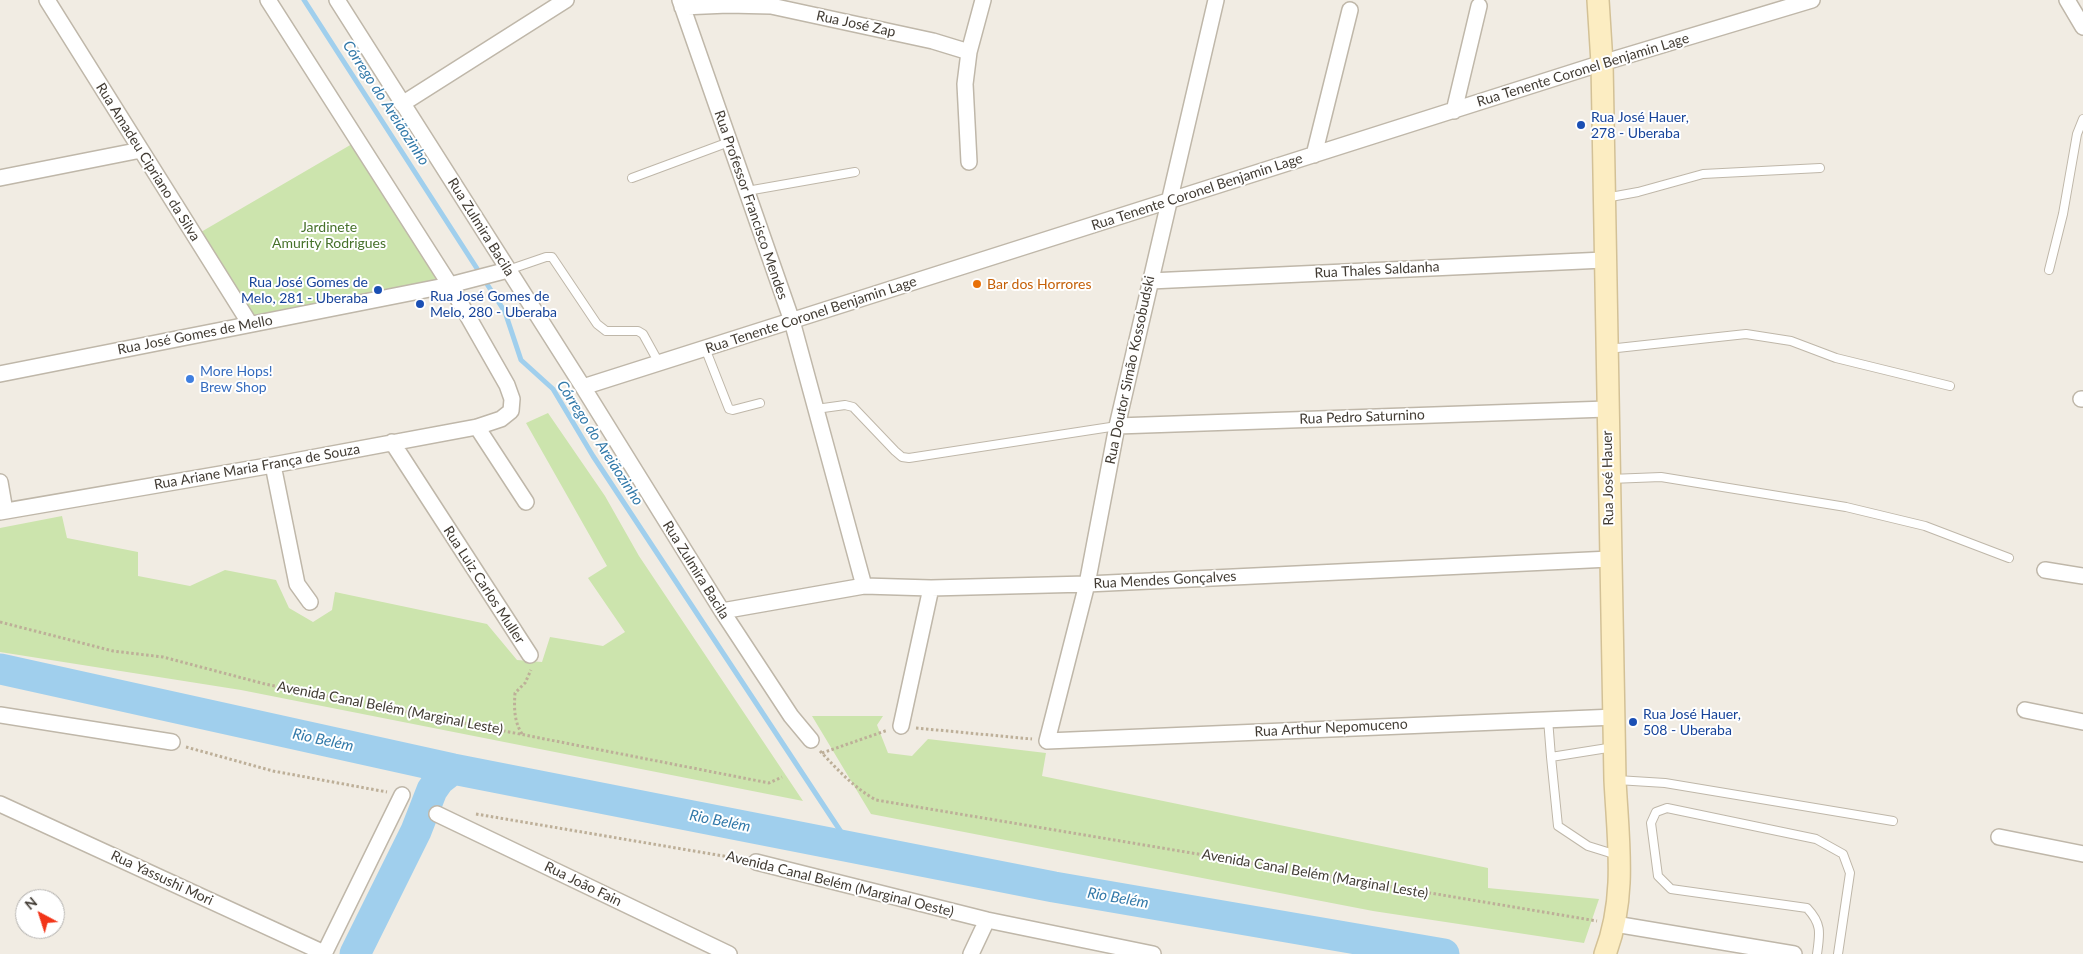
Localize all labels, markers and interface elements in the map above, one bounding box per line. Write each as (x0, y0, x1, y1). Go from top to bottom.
street label: Rua José Zap (815, 7, 897, 41)
street label: Rua Tenente Coronel Benjamin Lage (1475, 30, 1691, 110)
water label: Córrego do Areiãozinho (339, 37, 433, 169)
street label: Rua Amadeu Cipriano da Silva (92, 80, 204, 244)
street label: Rua Professor Francisco Mendes (711, 108, 791, 302)
place label: Rua José Hauer, 278 - Uberaba (1591, 109, 1689, 142)
marker: Rua José Hauer, 278 - Uberaba (1575, 119, 1587, 131)
street label: Rua Tenente Coronel Benjamin Lage (1089, 150, 1305, 234)
street label: Rua Zulmira Bacila (444, 175, 518, 279)
park label: Jardinete Amurity Rodrigues (272, 219, 386, 252)
street label: Rua Thales Saldanha (1314, 258, 1440, 282)
street label: Rua Tenente Coronel Benjamin Lage (703, 273, 919, 357)
place label: Rua José Gomes de Melo, 281 - Uberaba (241, 274, 368, 306)
street label: Rua Doutor Simão Kossobudski (1102, 274, 1158, 466)
place label: Bar dos Horrores (987, 276, 1092, 292)
marker: Bar dos Horrores (971, 278, 983, 290)
marker: Rua José Gomes de Melo, 281 - Uberaba (372, 284, 384, 296)
place label: Rua José Gomes de Melo, 280 - Uberaba (430, 288, 557, 321)
marker: Rua José Gomes de Melo, 280 - Uberaba (414, 298, 426, 310)
street label: Rua José Gomes de Mello (116, 312, 274, 358)
place label: More Hops! Brew Shop (200, 363, 273, 396)
marker: More Hops! Brew Shop (184, 373, 196, 385)
water label: Córrego do Areiãozinho (553, 377, 647, 509)
street label: Rua Pedro Saturnino (1299, 406, 1425, 428)
street label: Rua José Hauer (1599, 430, 1617, 526)
street label: Rua Ariane Maria França de Souza (153, 441, 361, 493)
street label: Rua Zulmira Bacila (659, 518, 733, 622)
street label: Rua Luiz Carlos Muller (440, 523, 528, 647)
street label: Rua Mendes Gonçalves (1093, 568, 1237, 592)
street label: Avenida Canal Belém (Marginal Leste) (276, 678, 504, 738)
place label: Rua José Hauer, 508 - Uberaba (1643, 706, 1741, 739)
street label: Rua Arthur Nepomuceno (1254, 716, 1408, 740)
marker: Rua José Hauer, 508 - Uberaba (1627, 716, 1639, 728)
water label: Rio Belém (291, 725, 355, 755)
water label: Rio Belém (688, 806, 752, 836)
street label: Avenida Canal Belém (Marginal Leste) (1200, 846, 1430, 902)
street label: Rua Yassushi Mori (108, 847, 216, 909)
street label: Avenida Canal Belém (Marginal Oeste) (724, 848, 956, 920)
street label: Rua João Fain (542, 858, 624, 910)
water label: Rio Belém (1086, 884, 1150, 912)
north arrow (15, 889, 65, 939)
text: N (21, 893, 40, 913)

